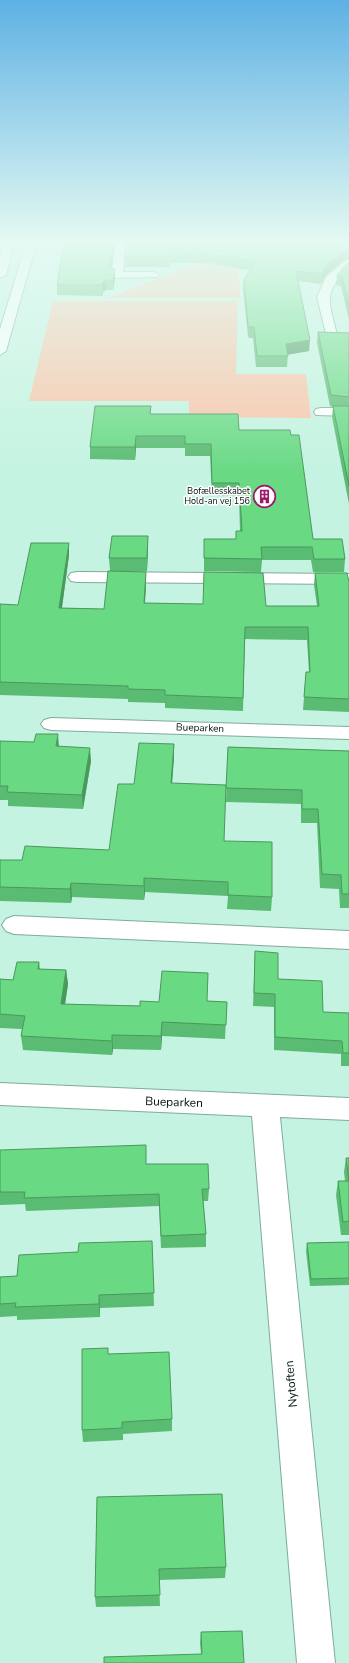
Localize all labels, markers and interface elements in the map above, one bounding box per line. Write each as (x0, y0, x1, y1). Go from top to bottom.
building icon: Bofællesskabet Hold-an vej 156 (252, 483, 278, 509)
place label: Bofællesskabet Hold-an vej 156 (184, 485, 251, 507)
street label: Bueparken (176, 720, 224, 736)
street label: Bueparken (145, 1093, 203, 1111)
street label: Nytoften (281, 1360, 301, 1408)

